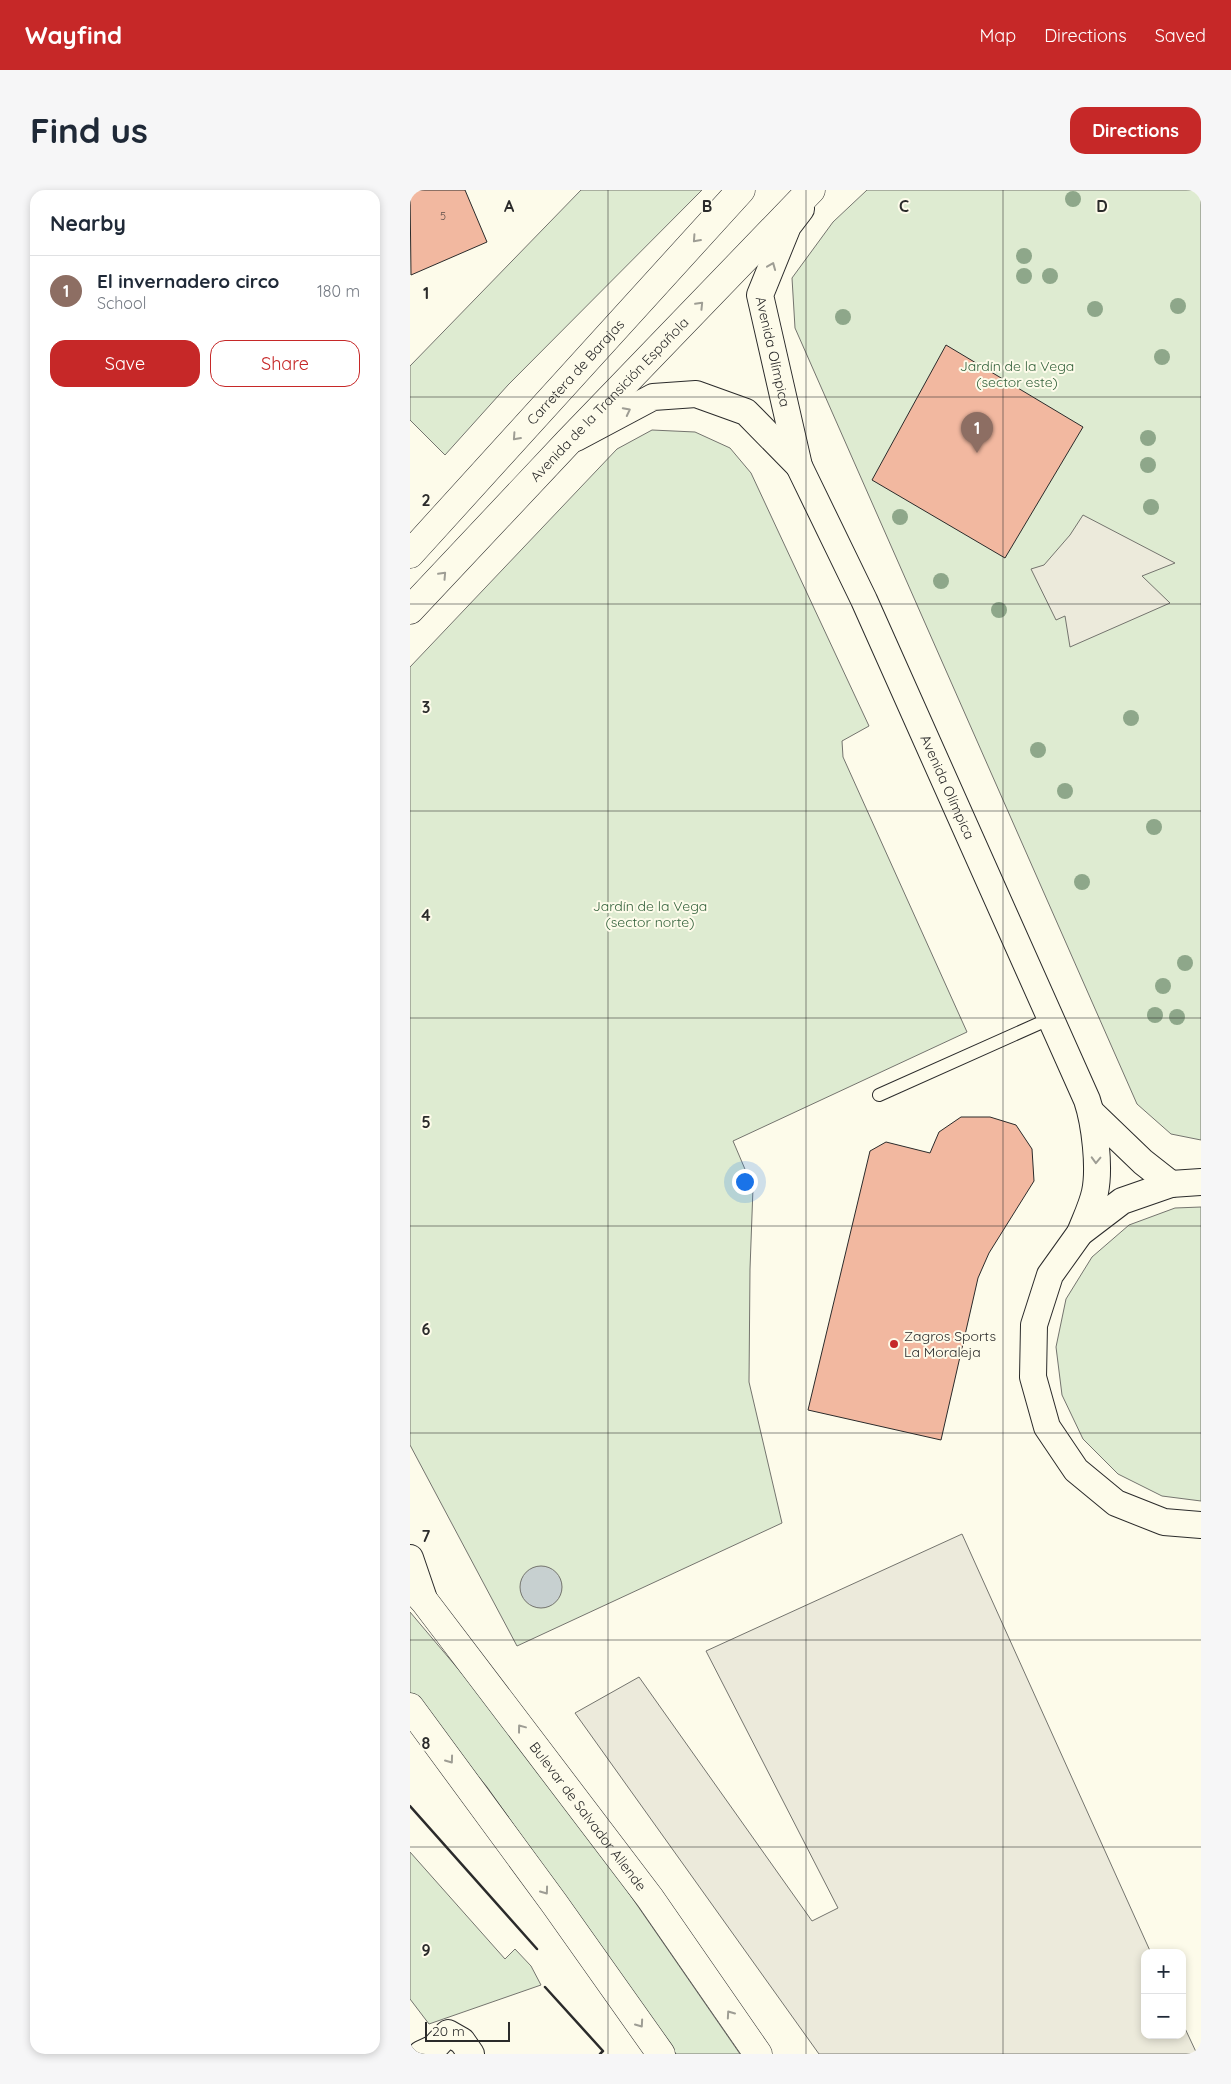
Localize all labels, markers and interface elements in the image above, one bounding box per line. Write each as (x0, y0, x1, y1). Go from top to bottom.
text: Wayfind (25, 20, 122, 50)
text: Map (979, 24, 1016, 47)
text: Directions (1044, 24, 1127, 47)
text: Saved (1155, 24, 1206, 47)
button: Directions (1070, 107, 1201, 154)
text: Find us (30, 108, 148, 152)
text: A (504, 196, 515, 216)
text: B (702, 196, 712, 216)
text: C (899, 196, 909, 216)
text: D (1096, 196, 1108, 216)
house number: 5 (440, 209, 446, 223)
text: Nearby (50, 210, 126, 236)
one-way arrow (693, 234, 702, 243)
one-way arrow (765, 262, 776, 271)
text: El invernadero circo (97, 269, 279, 293)
text: 1 (63, 281, 69, 301)
text: 180 m (317, 281, 360, 301)
text: 1 (423, 283, 429, 303)
text: School (97, 293, 146, 313)
street label: Avenida Olímpica (752, 295, 794, 409)
one-way arrow (694, 301, 703, 310)
street label: Avenida de la Transición Española (526, 313, 692, 485)
street label: Carretera de Barajas (523, 315, 628, 429)
button: Save (50, 340, 200, 387)
button: Share (210, 340, 360, 387)
park label: Jardín de la Vega (sector este) (960, 357, 1074, 391)
one-way arrow (621, 407, 630, 417)
pin: 1 (961, 412, 993, 453)
one-way arrow (513, 432, 522, 441)
text: 2 (421, 490, 431, 510)
one-way arrow (437, 571, 446, 580)
text: 3 (422, 697, 430, 717)
street label: Avenida Olímpica (916, 732, 979, 842)
park label: Jardín de la Vega (sector norte) (593, 897, 707, 931)
text: 4 (421, 905, 431, 925)
text: 5 (421, 1112, 431, 1132)
one-way arrow (1091, 1156, 1102, 1164)
your location (732, 1169, 758, 1195)
text: 6 (422, 1319, 431, 1339)
place label: Zagros Sports La Moraleja (904, 1327, 996, 1361)
marker: Zagros Sports La Moraleja (888, 1338, 900, 1350)
text: 7 (422, 1526, 431, 1546)
one-way arrow (517, 1724, 526, 1733)
text: 8 (422, 1733, 431, 1753)
street label: Bulevar de Salvador Allende (526, 1738, 650, 1895)
one-way arrow (444, 1754, 453, 1764)
one-way arrow (539, 1886, 548, 1895)
text: 9 (421, 1940, 431, 1960)
map controls (1141, 1949, 1186, 2039)
button: + (1141, 1949, 1186, 1994)
button: − (1141, 1994, 1186, 2039)
one-way arrow (727, 2010, 736, 2020)
one-way arrow (634, 2018, 643, 2028)
scale bar (425, 2019, 510, 2042)
text: 20 m (432, 2022, 465, 2040)

